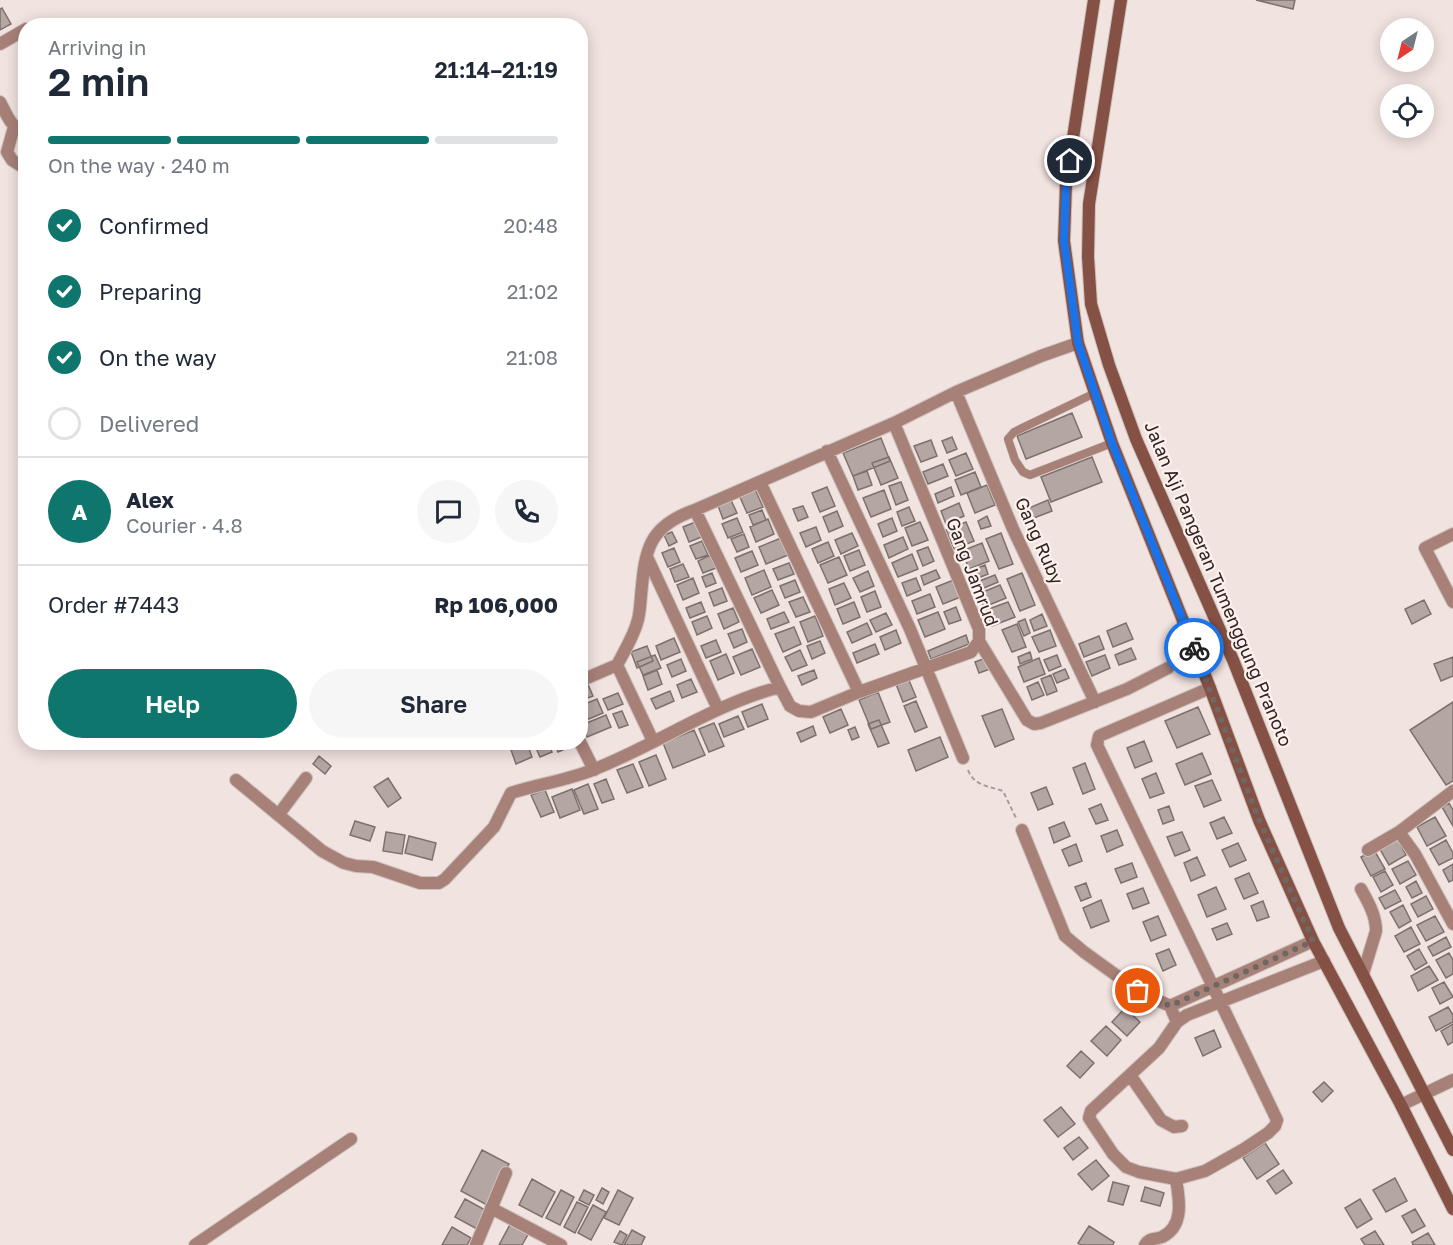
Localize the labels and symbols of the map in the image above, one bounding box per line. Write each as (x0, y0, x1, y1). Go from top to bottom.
north arrow (1380, 18, 1434, 72)
pin (1044, 135, 1095, 186)
street label: Jalan Aji Pangeran Tumenggung Pranoto (1140, 418, 1298, 749)
street label: Gang Ruby (1011, 494, 1069, 588)
street label: Gang Jamrud (942, 514, 1004, 629)
courier (1164, 618, 1224, 678)
pin (1112, 965, 1163, 1016)

